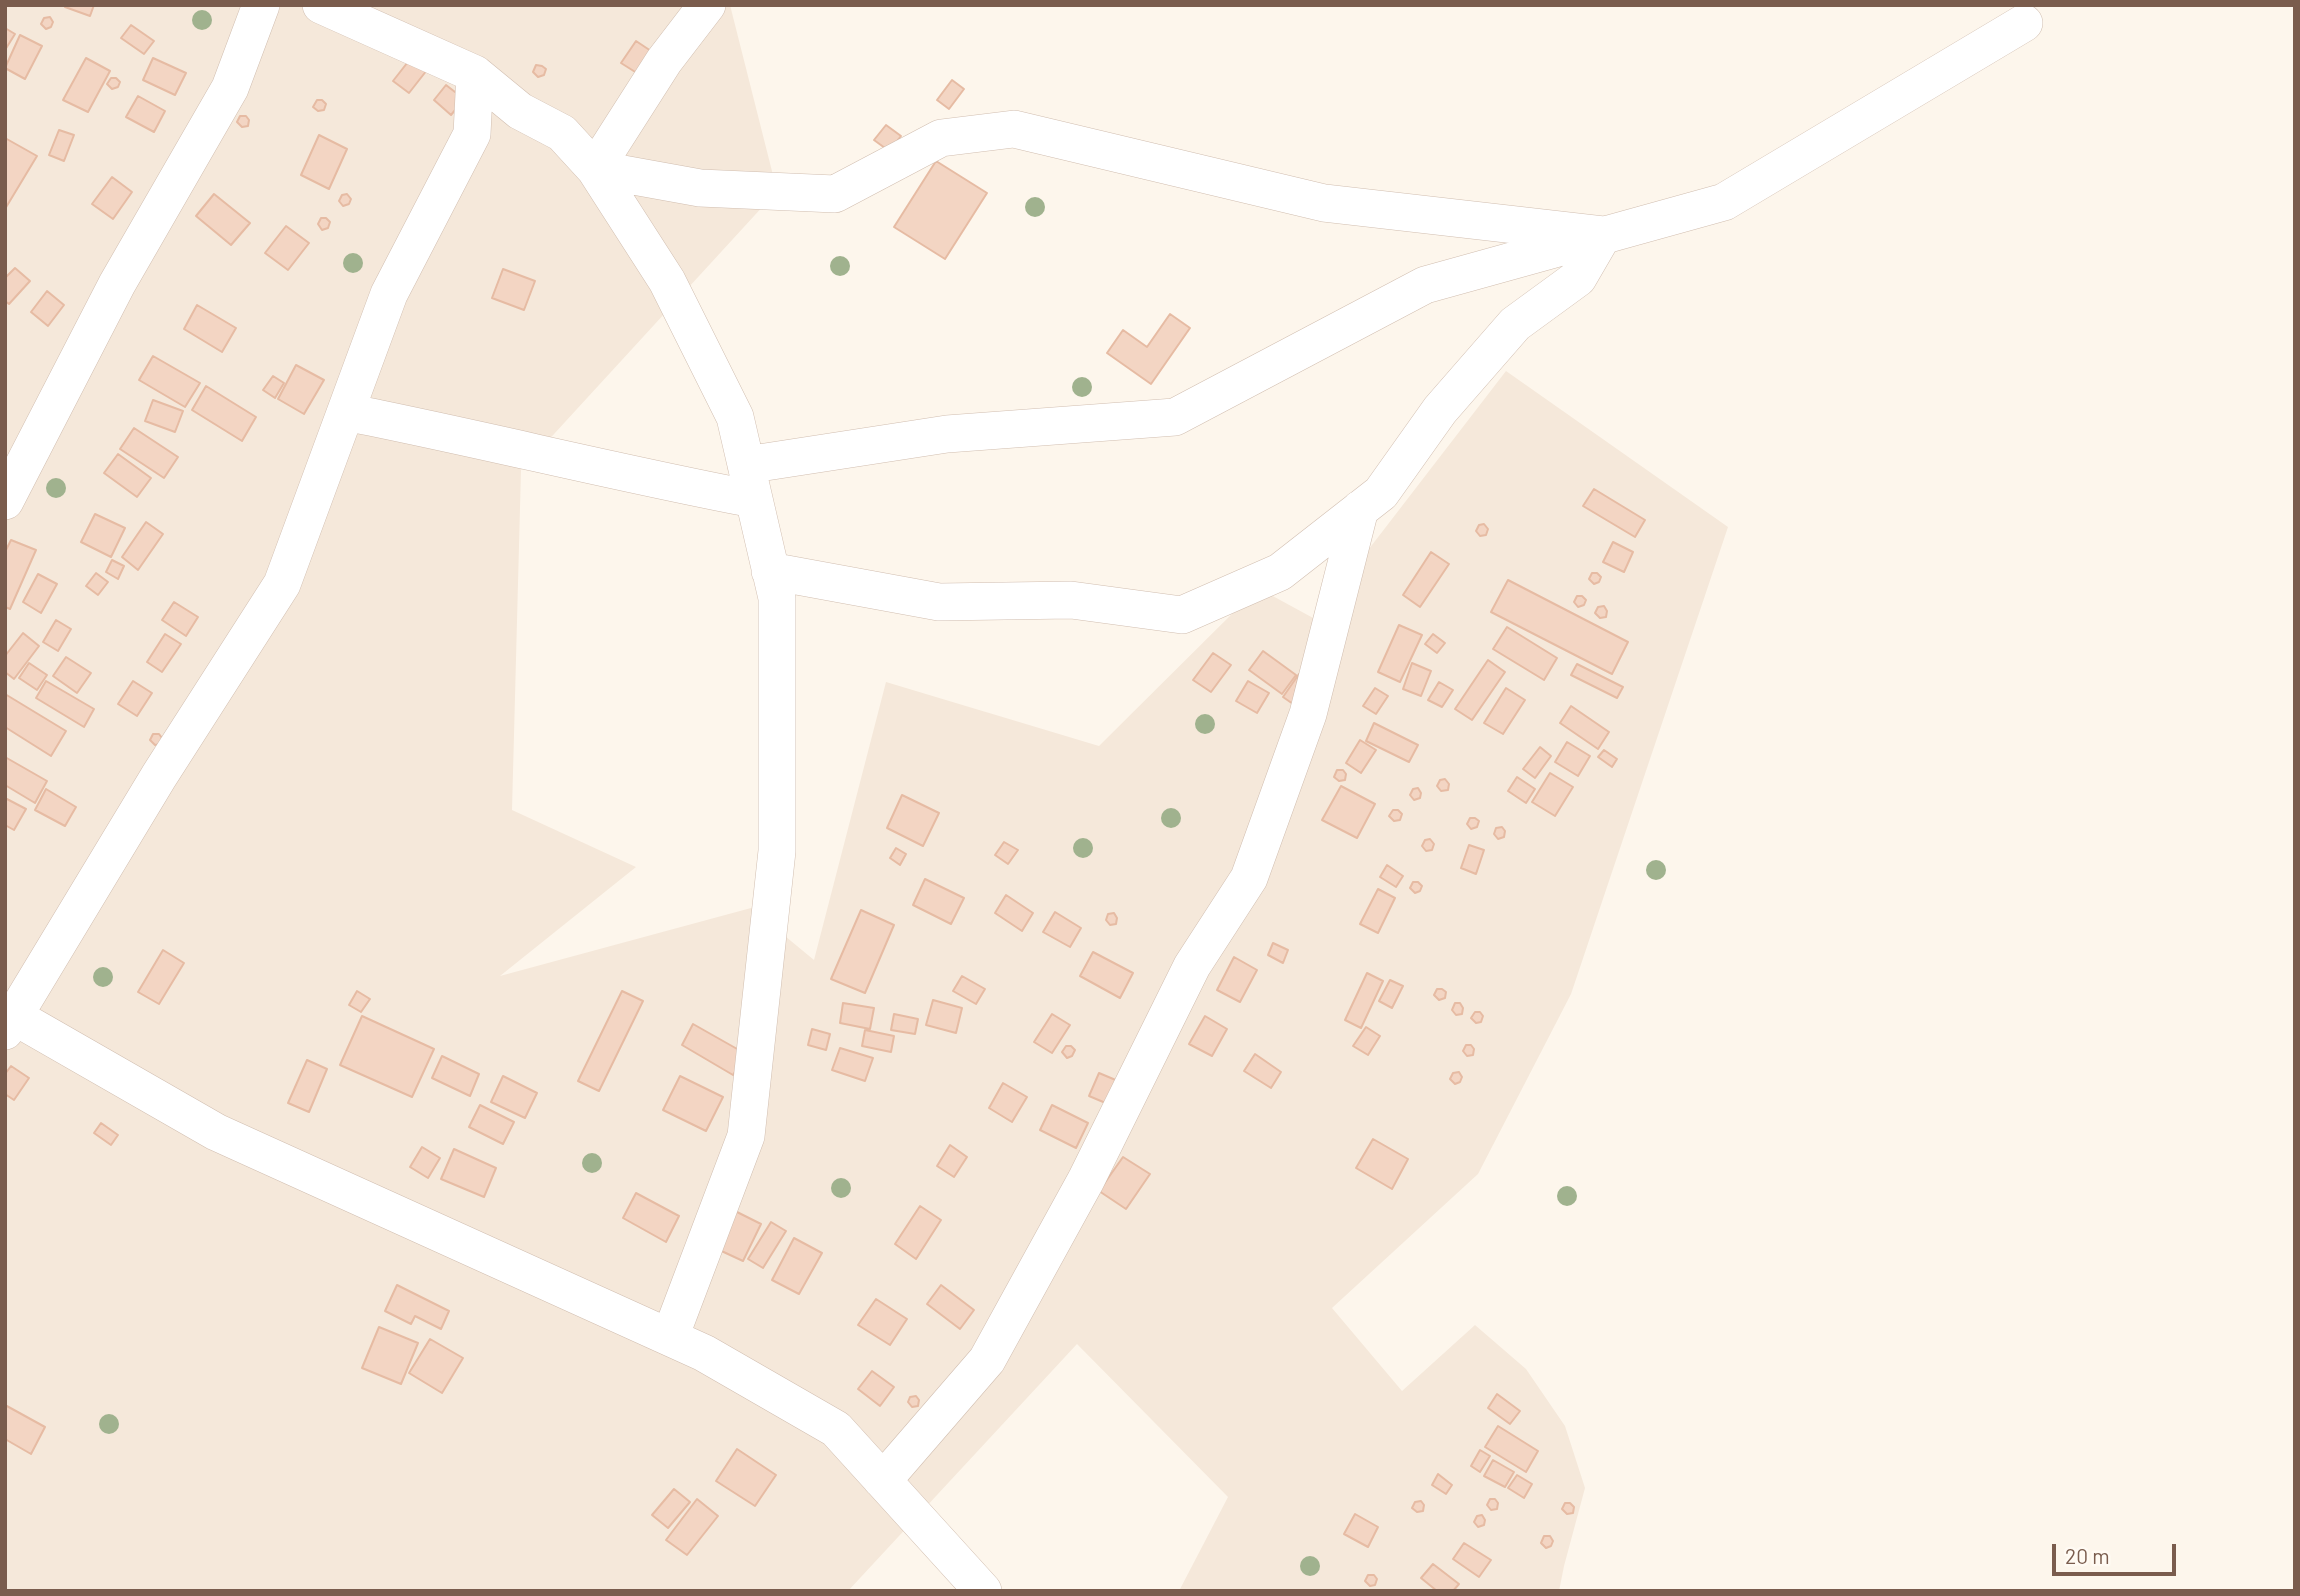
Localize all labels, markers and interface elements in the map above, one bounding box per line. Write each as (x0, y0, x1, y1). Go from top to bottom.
scale bar (2055, 1530, 2179, 1574)
text: 20 m (2065, 1543, 2110, 1568)

